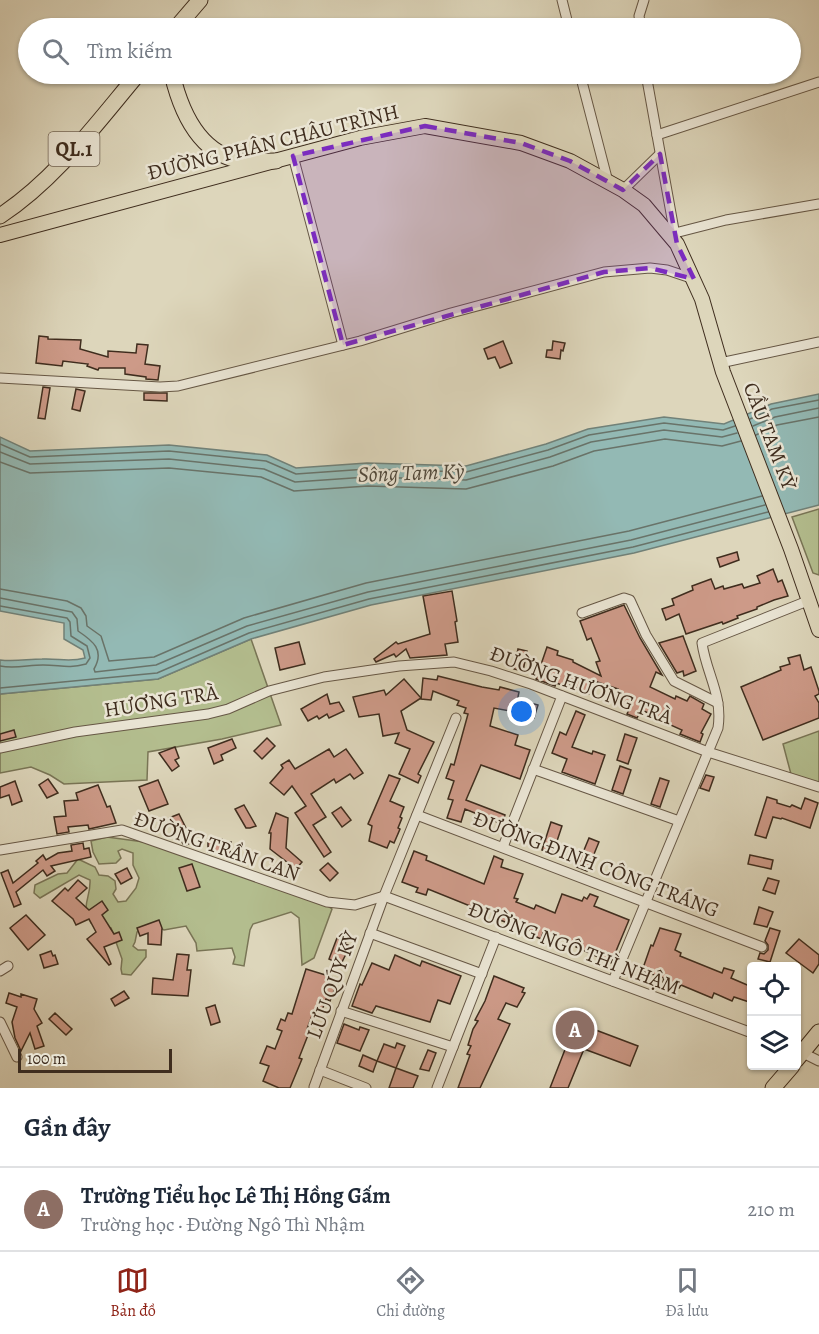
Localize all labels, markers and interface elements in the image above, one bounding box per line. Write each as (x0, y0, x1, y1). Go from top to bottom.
search box (18, 18, 801, 84)
icon: search (39, 35, 72, 68)
text: Tìm kiếm (87, 36, 173, 66)
street label: ĐƯỜNG PHÂN CHÂU TRÌNH (144, 97, 402, 187)
road number: QL.1 (48, 132, 100, 166)
street label: CẦU TAM KỲ (737, 378, 804, 495)
water label: Sông Tam Kỳ (357, 456, 465, 490)
street label: ĐƯỜNG HƯƠNG TRÀ (486, 639, 677, 731)
street label: HƯƠNG TRÀ (102, 678, 221, 724)
your location (507, 697, 536, 726)
street label: ĐƯỜNG TRẦN CAN (130, 804, 304, 888)
street label: ĐƯỜNG ĐINH CÔNG TRÁNG (469, 804, 723, 924)
street label: ĐƯỜNG NGÔ THÌ NHẬM (464, 895, 684, 1001)
street label: LƯU QÚY KỲ (300, 927, 365, 1043)
map controls (747, 962, 801, 1070)
button: locate (747, 962, 801, 1016)
pin: A (556, 1008, 594, 1052)
button: layers (747, 1016, 801, 1070)
scale bar (18, 1046, 172, 1074)
text: 100 m (27, 1048, 66, 1070)
text: Gần đây (24, 1110, 110, 1145)
text: Trường Tiểu học Lê Thị Hồng Gấm (81, 1181, 391, 1211)
text: A (37, 1196, 50, 1223)
text: 210 m (747, 1196, 795, 1223)
text: Trường học · Đường Ngô Thì Nhậm (81, 1211, 365, 1238)
tab: Bản đồ (110, 1264, 156, 1322)
tab: Chỉ đường (376, 1264, 445, 1322)
tab: Đã lưu (665, 1264, 709, 1322)

